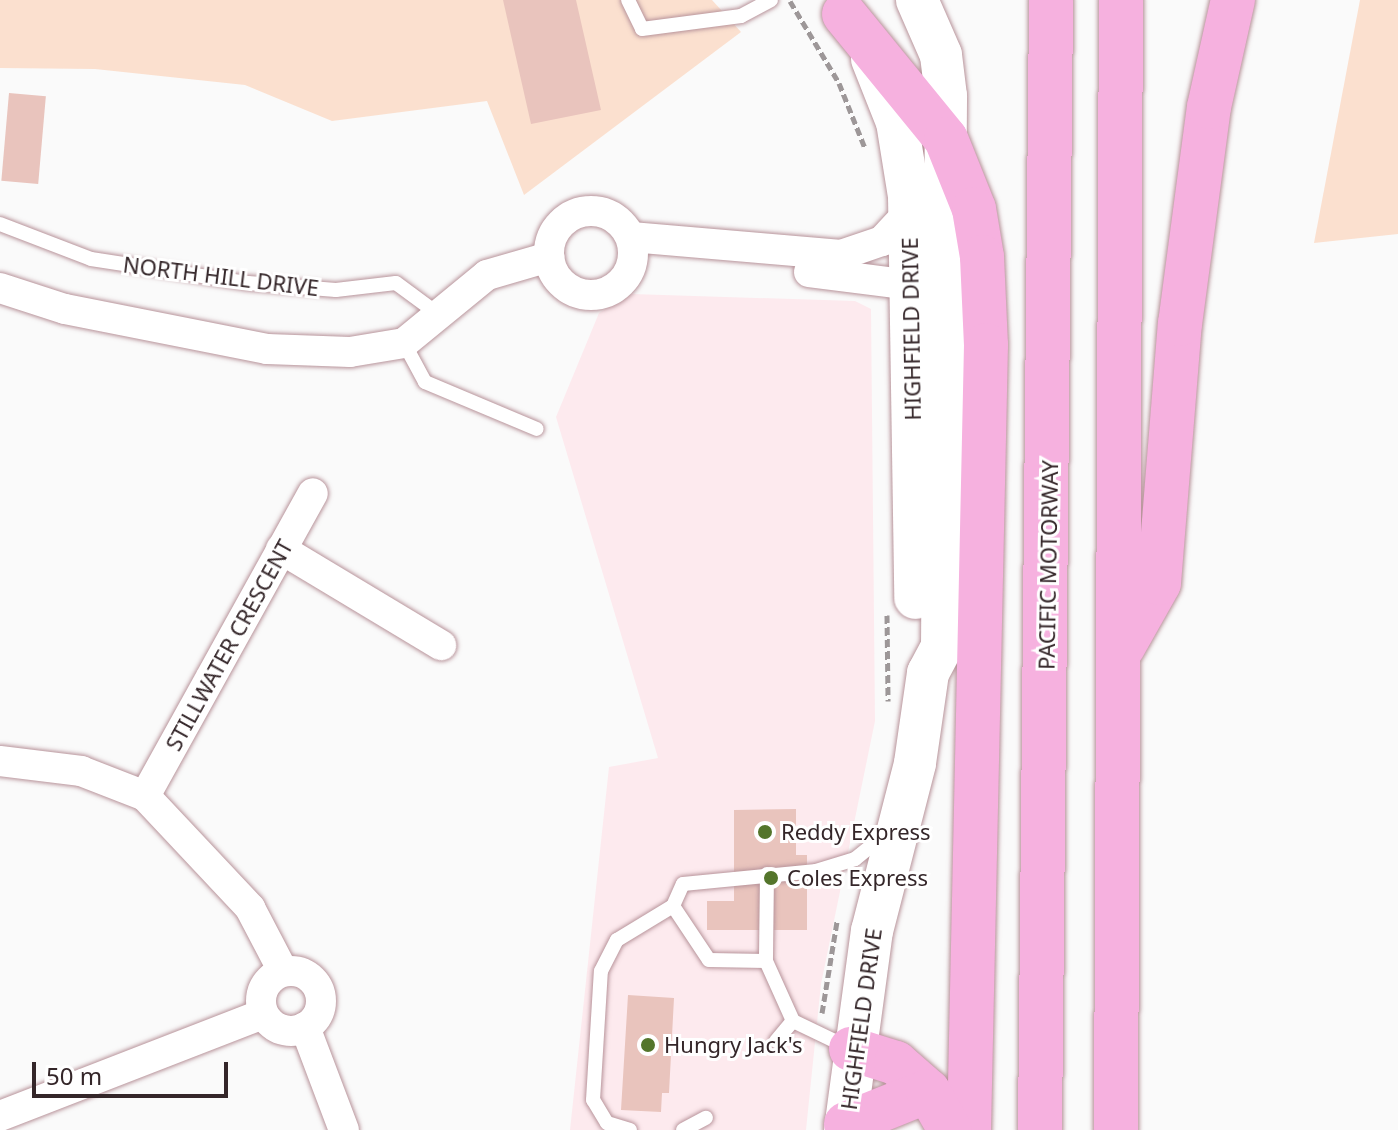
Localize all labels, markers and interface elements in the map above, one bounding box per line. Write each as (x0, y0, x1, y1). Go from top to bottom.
street label: HIGHFIELD DRIVE (896, 237, 926, 421)
street label: NORTH HILL DRIVE (122, 251, 320, 301)
street label: PACIFIC MOTORWAY (1033, 460, 1063, 670)
street label: STILLWATER CRESCENT (160, 535, 298, 755)
place label: Reddy Express (781, 819, 931, 845)
marker: Reddy Express (756, 823, 774, 841)
place label: Coles Express (787, 865, 928, 891)
marker: Coles Express (762, 869, 780, 887)
street label: HIGHFIELD DRIVE (835, 926, 887, 1112)
place label: Hungry Jack's (664, 1032, 803, 1058)
marker: Hungry Jack's (639, 1036, 657, 1054)
scale bar (36, 1046, 232, 1096)
text: 50 m (46, 1059, 102, 1092)

